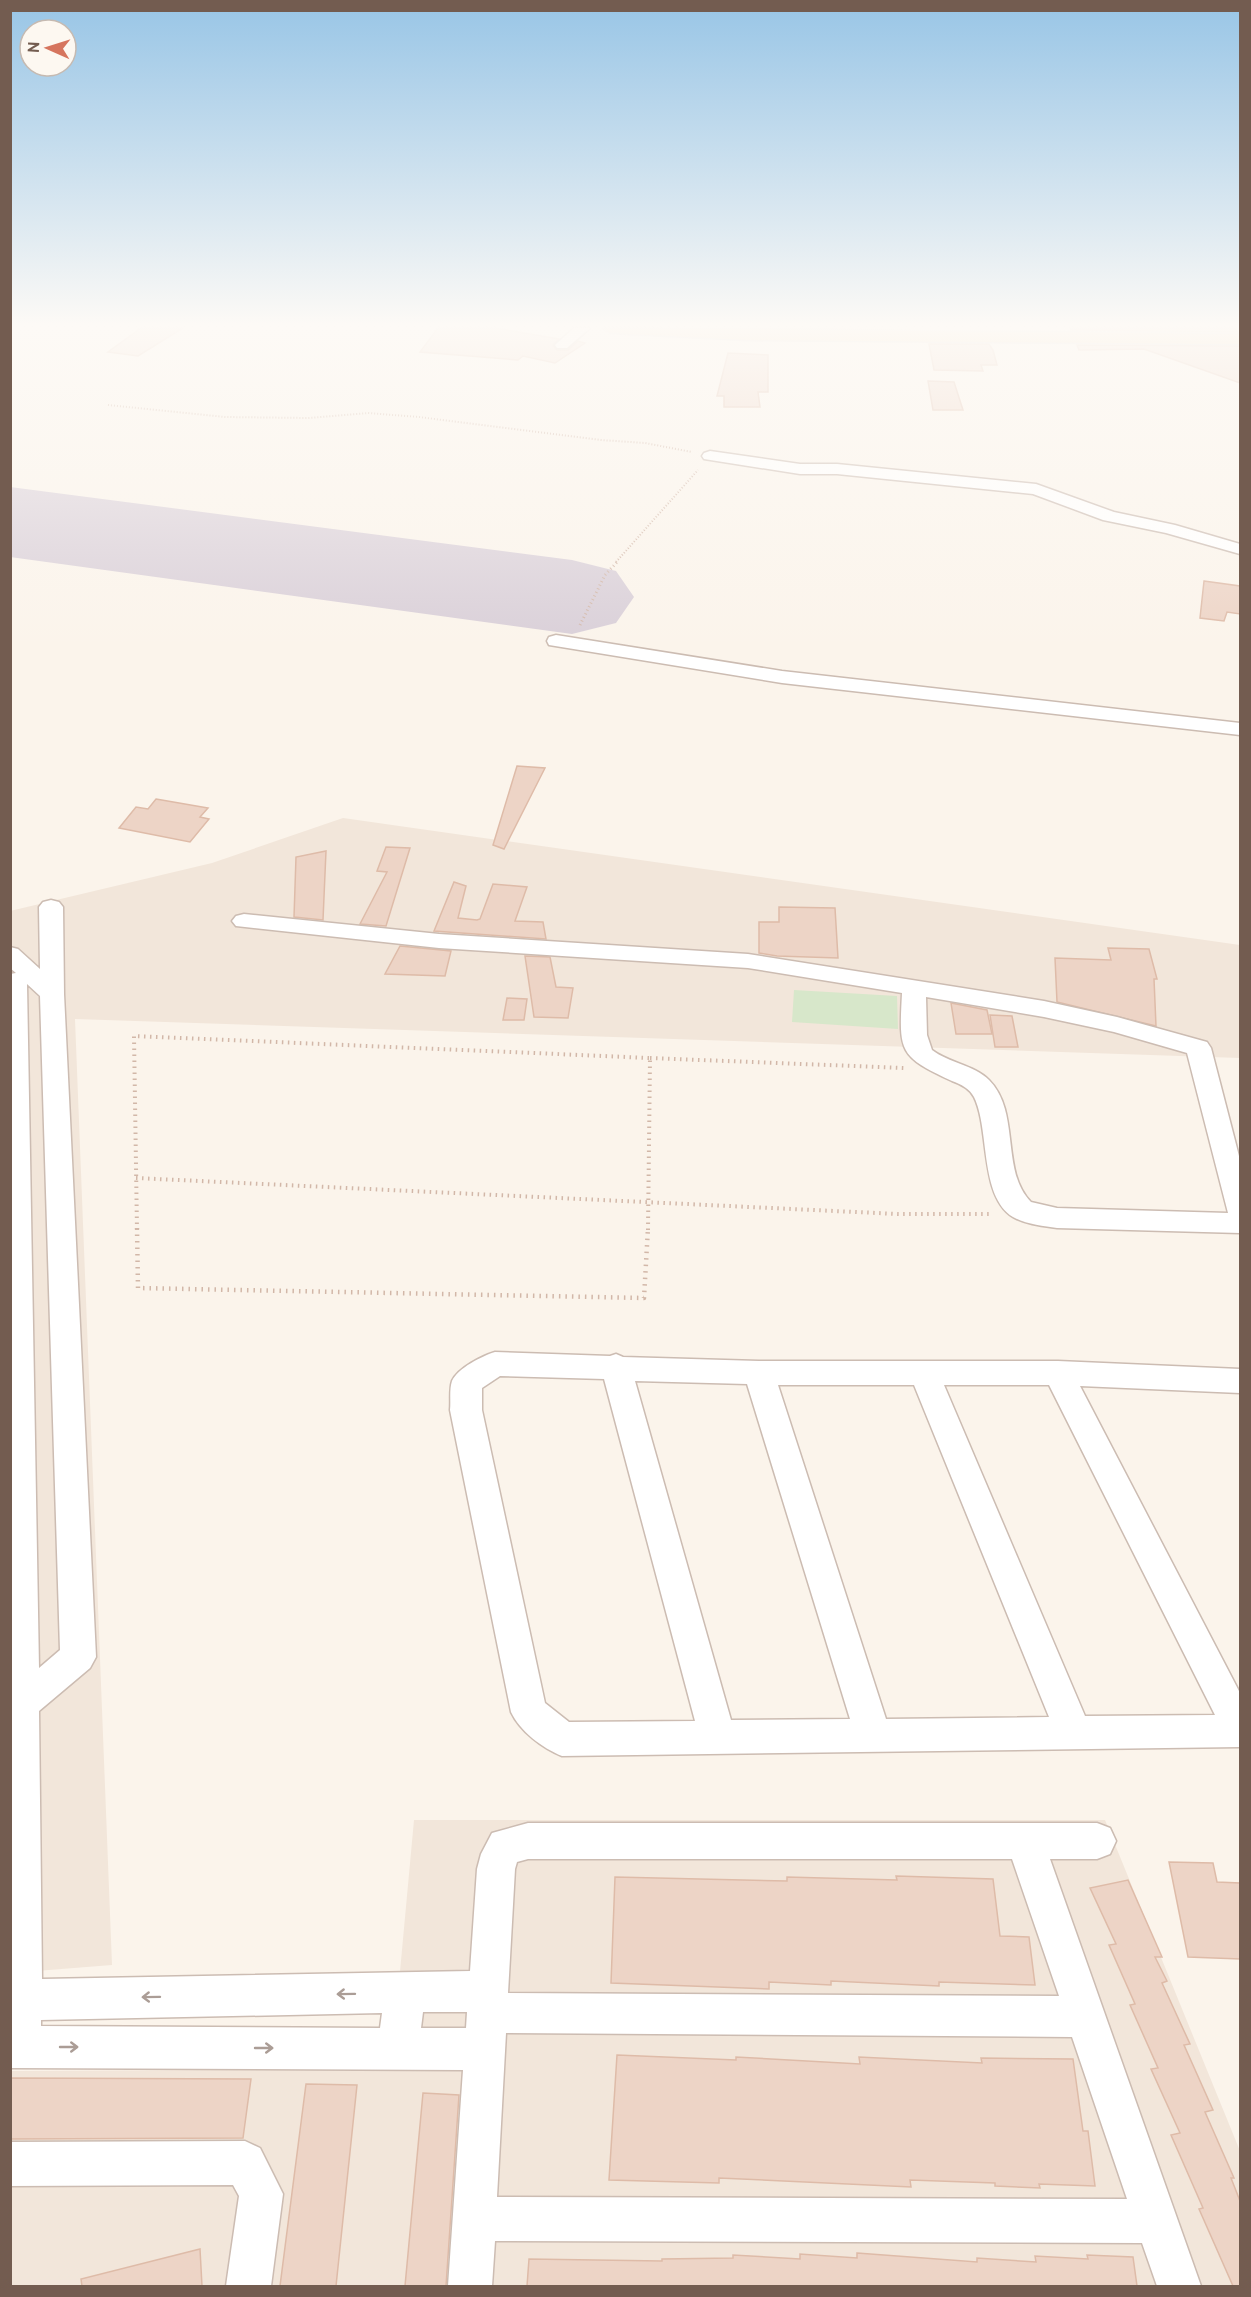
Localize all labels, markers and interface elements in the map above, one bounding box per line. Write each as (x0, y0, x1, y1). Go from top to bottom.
north arrow (18, 18, 78, 78)
text: N (25, 41, 45, 54)
one-way arrow (336, 1988, 356, 1999)
one-way arrow (141, 1991, 161, 2003)
one-way arrow (58, 2041, 78, 2053)
one-way arrow (253, 2042, 273, 2054)

